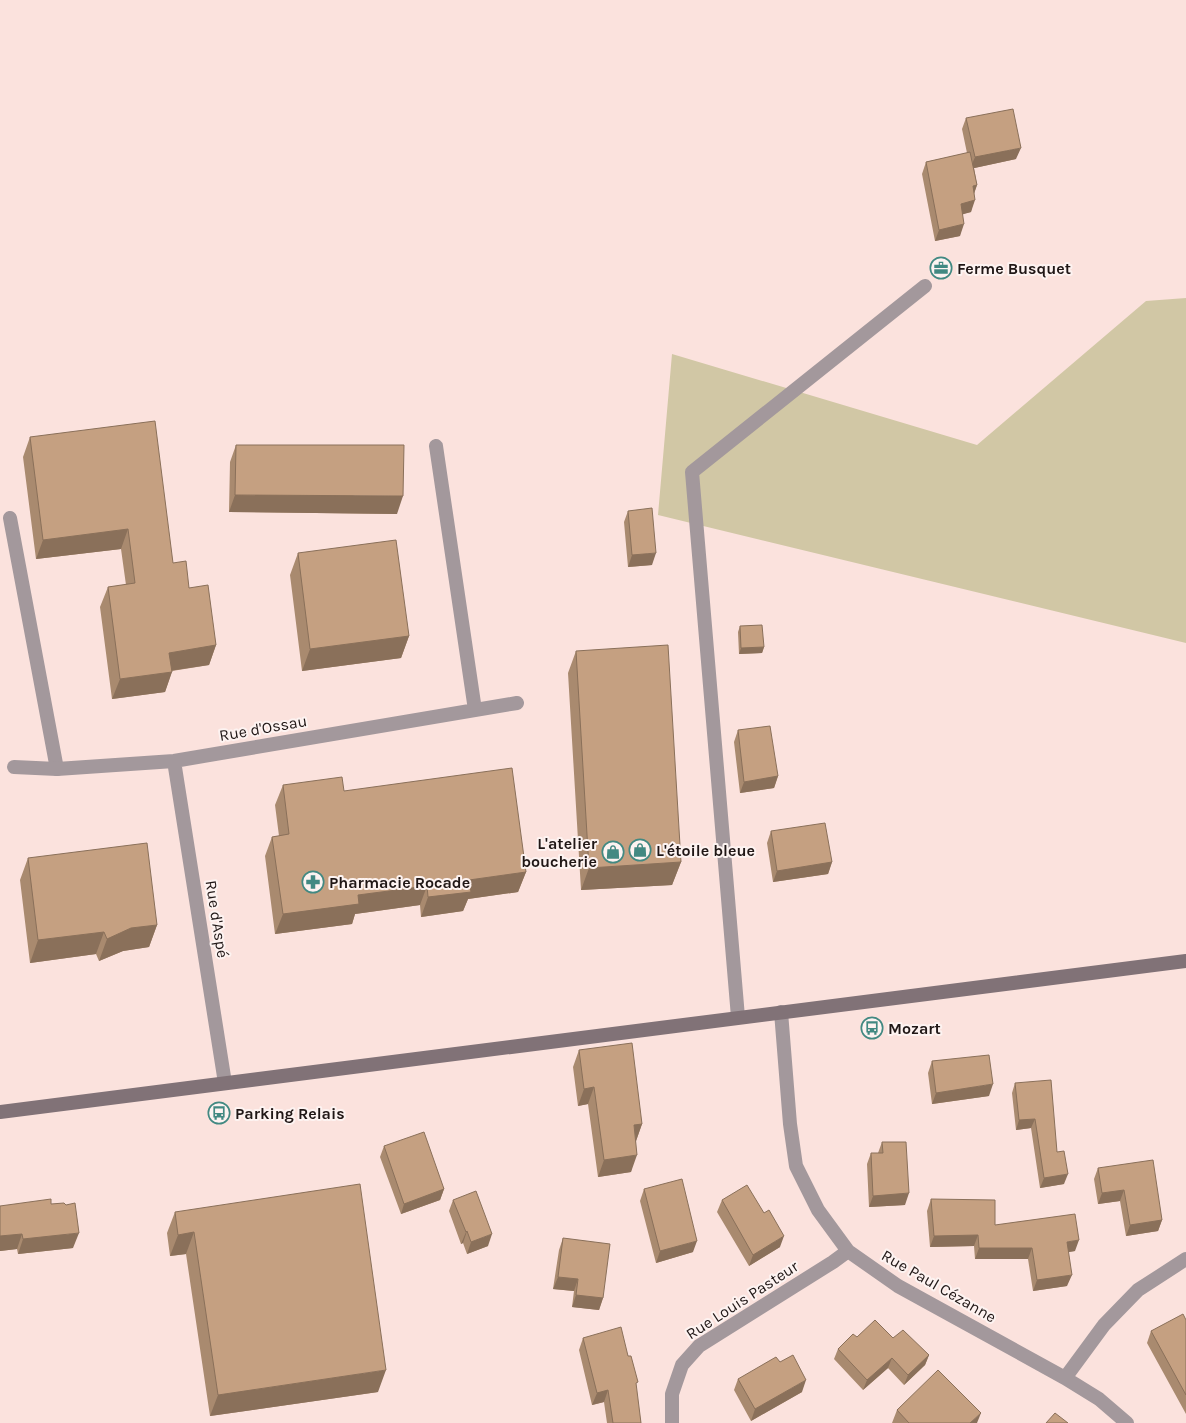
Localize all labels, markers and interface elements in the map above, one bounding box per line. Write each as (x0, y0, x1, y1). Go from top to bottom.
office icon: Ferme Busquet (929, 256, 953, 280)
place label: Ferme Busquet (957, 259, 1071, 278)
street label: Rue d'Ossau (218, 711, 308, 745)
place label: L'atelier boucherie (521, 834, 598, 871)
shop icon: L'étoile bleue (628, 838, 652, 862)
shop icon: L'atelier boucherie (601, 840, 625, 864)
place label: L'étoile bleue (656, 841, 755, 860)
pharmacy icon: Pharmacie Rocade (301, 870, 325, 894)
place label: Pharmacie Rocade (329, 873, 470, 892)
street label: Rue d'Aspé (201, 879, 233, 959)
bus stop icon: Mozart (860, 1016, 884, 1040)
place label: Mozart (888, 1019, 941, 1038)
bus stop icon: Parking Relais (207, 1101, 231, 1125)
place label: Parking Relais (235, 1104, 345, 1123)
street label: Rue Paul Cézanne (878, 1245, 1000, 1327)
street label: Rue Louis Pasteur (682, 1256, 802, 1343)

